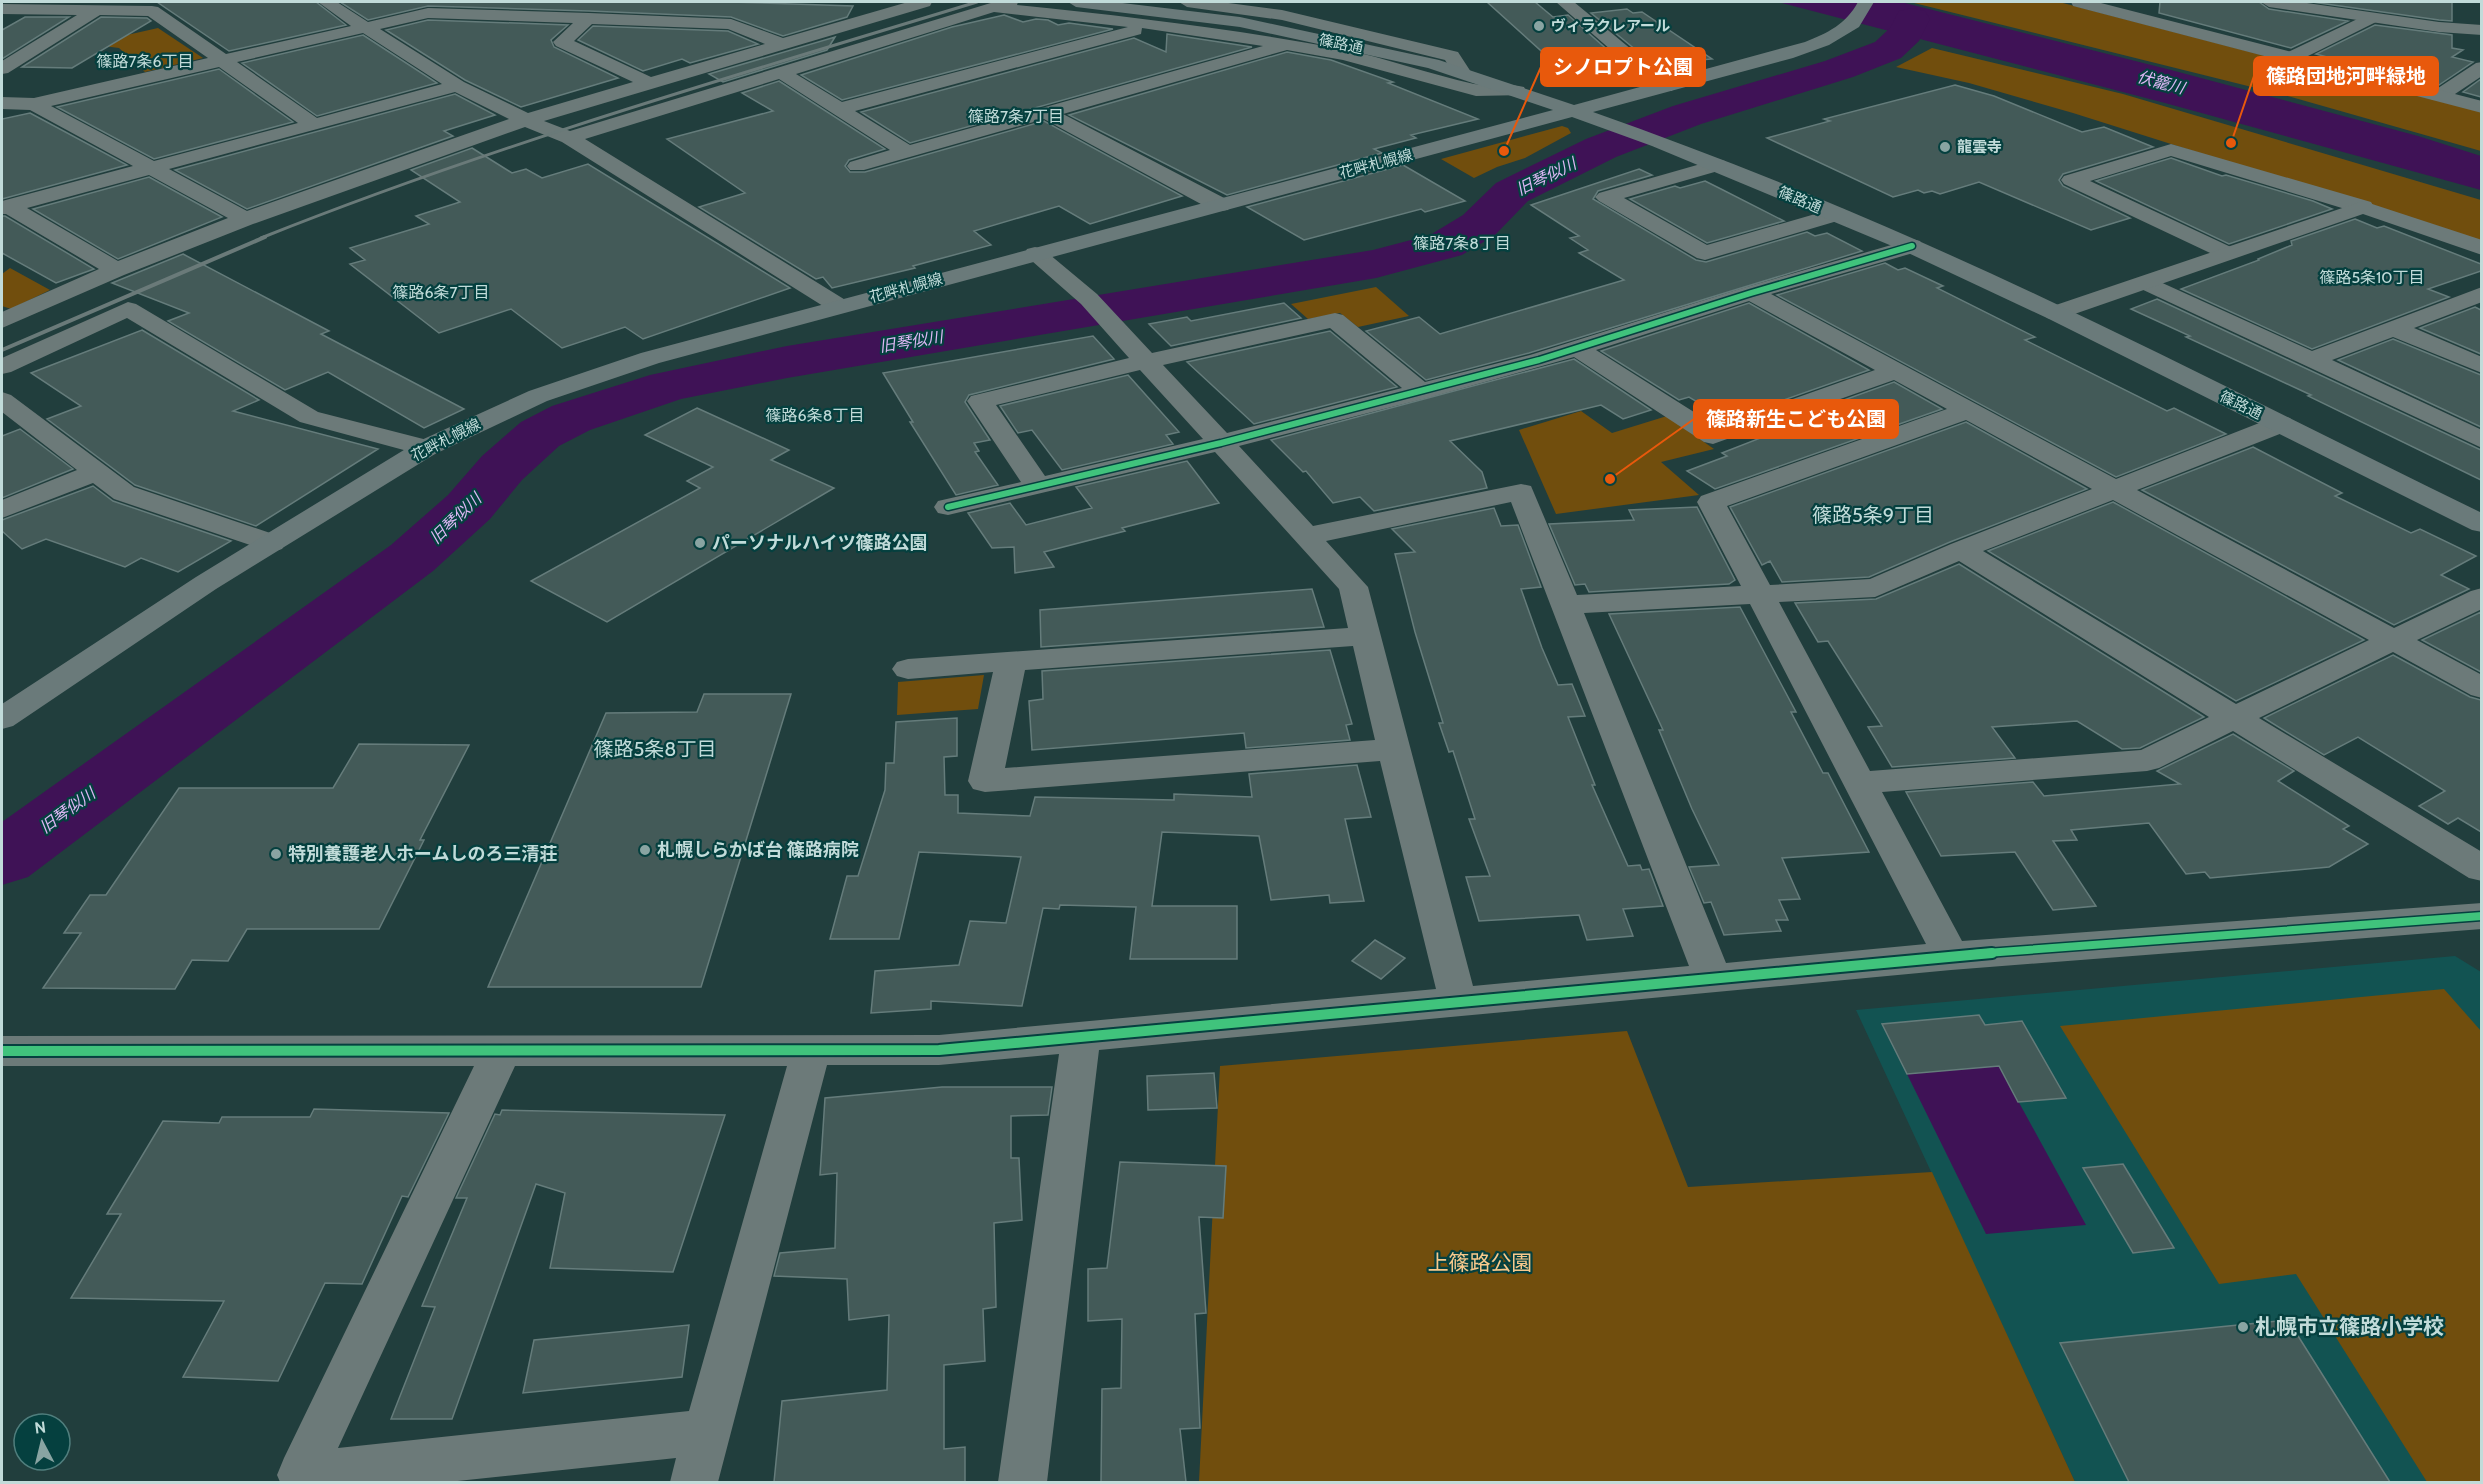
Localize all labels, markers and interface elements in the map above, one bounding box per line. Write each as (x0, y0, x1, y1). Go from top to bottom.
place label: ヴィラクレアール (1551, 17, 1670, 35)
marker: ヴィラクレアール (1532, 19, 1546, 33)
street label: 篠路通 (1317, 31, 1365, 57)
callout: シノロプト公園 (1541, 48, 1705, 86)
district label: 篠路7条6丁目 (96, 52, 194, 71)
text: シノロプト公園 (1553, 55, 1693, 79)
callout: 篠路団地河畔緑地 (2254, 57, 2438, 95)
text: 篠路団地河畔緑地 (2266, 64, 2426, 88)
water label: 伏籠川 (2135, 67, 2188, 98)
district label: 篠路7条7丁目 (968, 107, 1064, 126)
place label: 龍雲寺 (1957, 138, 2002, 156)
marker: 龍雲寺 (1938, 140, 1952, 154)
street label: 花畔札幌線 (1337, 146, 1415, 182)
water label: 旧琴似川 (1513, 153, 1581, 199)
street label: 篠路通 (1776, 183, 1824, 217)
district label: 篠路7条8丁目 (1413, 234, 1511, 253)
district label: 篠路5条10丁目 (2319, 268, 2425, 287)
street label: 花畔札幌線 (867, 270, 945, 306)
district label: 篠路6条7丁目 (392, 283, 490, 302)
water label: 旧琴似川 (878, 327, 946, 356)
street label: 篠路通 (2217, 387, 2265, 423)
callout: 篠路新生こども公園 (1694, 400, 1898, 438)
district label: 篠路6条8丁目 (766, 406, 864, 425)
text: 篠路新生こども公園 (1706, 407, 1886, 431)
street label: 花畔札幌線 (408, 415, 484, 465)
water label: 旧琴似川 (426, 488, 486, 547)
district label: 篠路5条9丁目 (1812, 503, 1934, 527)
place label: パーソナルハイツ篠路公園 (712, 532, 928, 554)
marker: パーソナルハイツ篠路公園 (693, 536, 707, 550)
district label: 篠路5条8丁目 (594, 737, 716, 761)
water label: 旧琴似川 (36, 783, 100, 837)
place label: 札幌しらかば台 篠路病院 (657, 839, 859, 861)
place label: 特別養護老人ホームしのろ三清荘 (288, 843, 557, 865)
marker: 札幌しらかば台 篠路病院 (638, 843, 652, 857)
marker: 特別養護老人ホームしのろ三清荘 (269, 847, 283, 861)
park label: 上篠路公園 (1428, 1250, 1533, 1275)
place label: 札幌市立篠路小学校 (2255, 1314, 2444, 1339)
marker: 札幌市立篠路小学校 (2236, 1320, 2250, 1334)
north arrow (12, 1412, 72, 1472)
text: N (33, 1417, 47, 1438)

